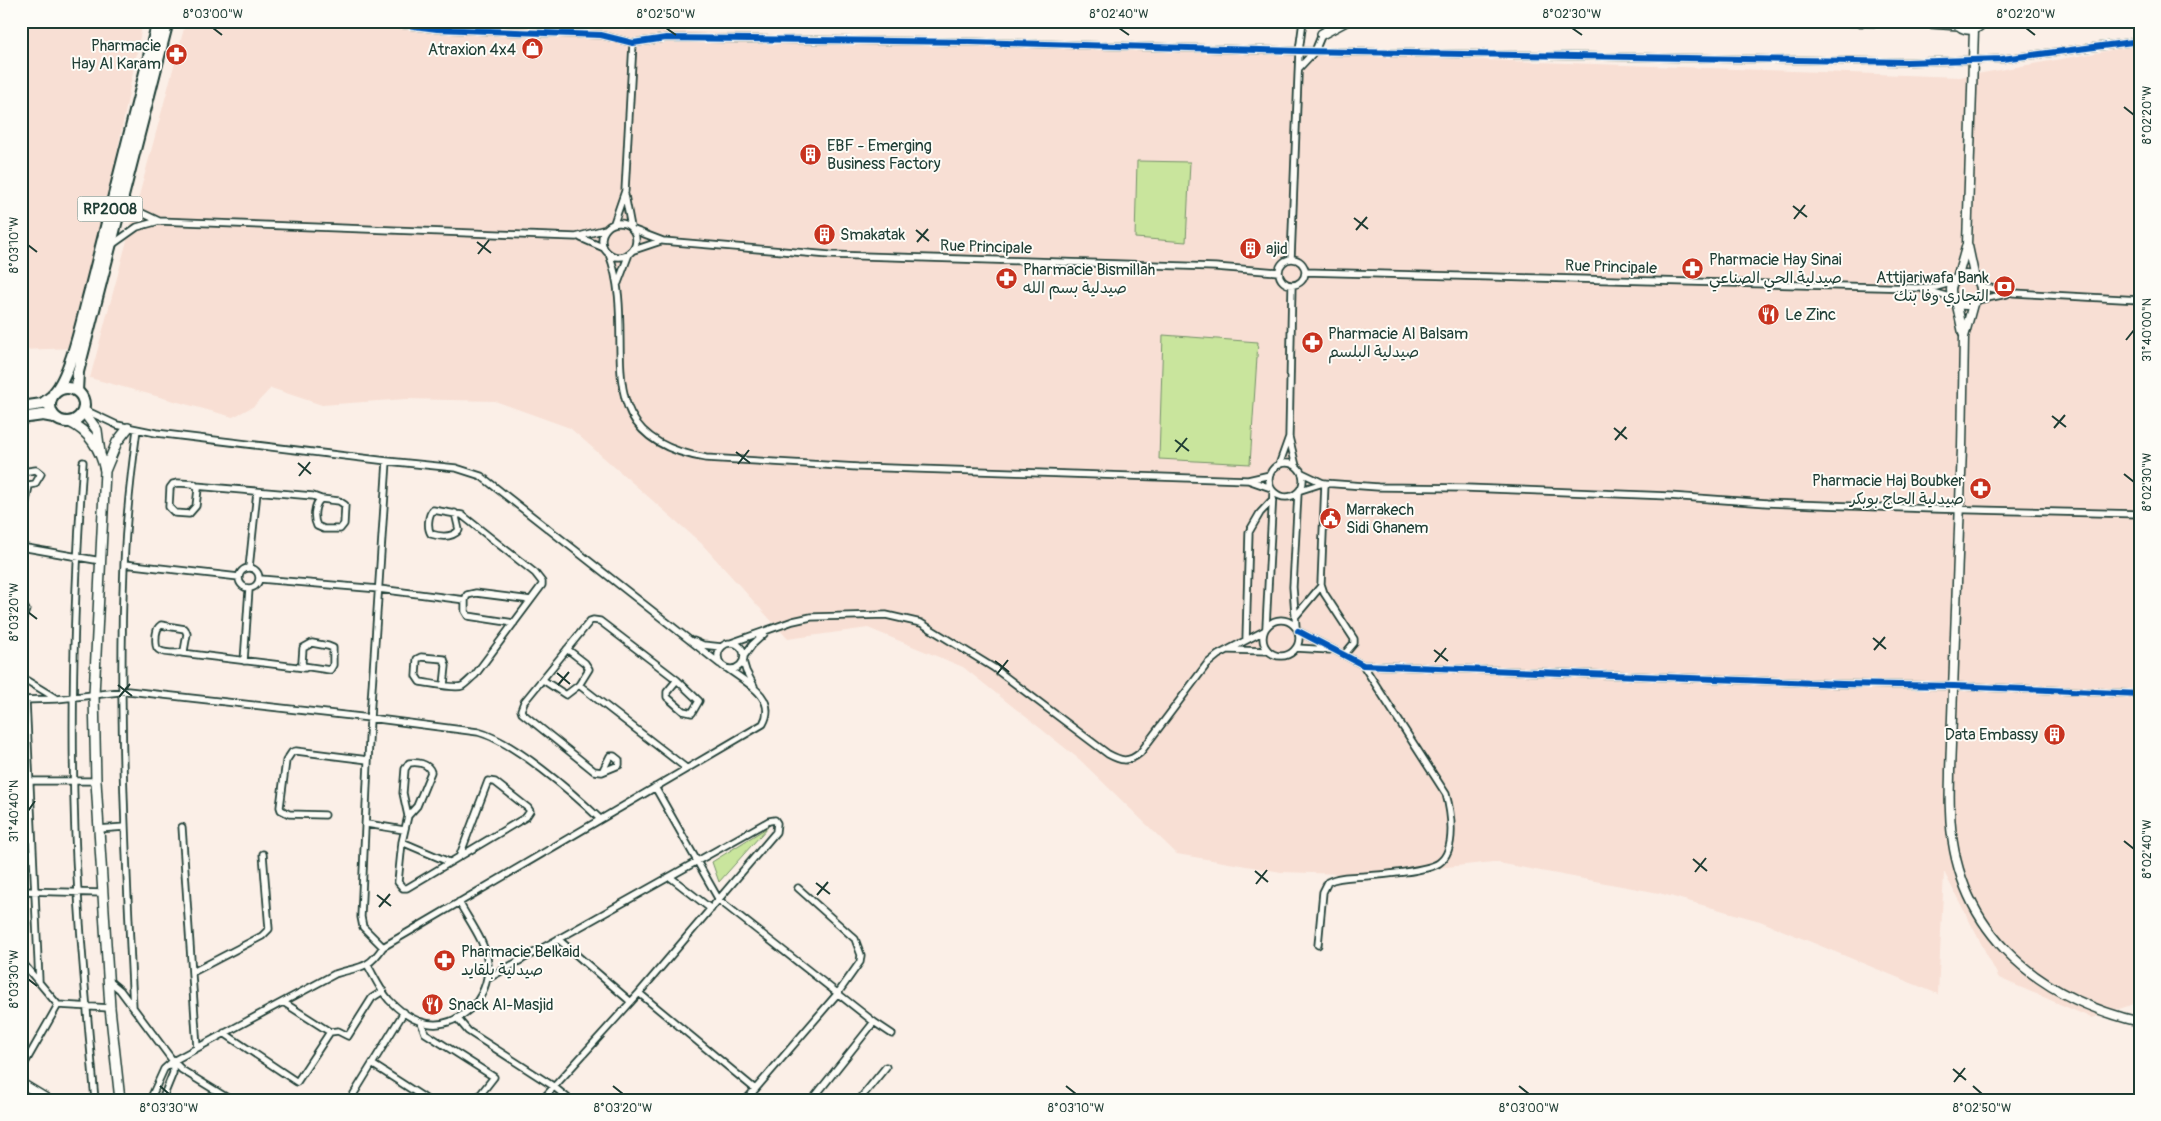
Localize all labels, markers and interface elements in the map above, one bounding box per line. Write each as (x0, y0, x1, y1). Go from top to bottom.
text: 8°03'00"W (183, 7, 243, 22)
text: 8°02'50"W (637, 7, 695, 22)
text: 8°02'40"W (1090, 7, 1148, 22)
text: 8°02'30"W (1543, 7, 1601, 22)
text: 8°02'20"W (1997, 7, 2055, 22)
place label: Pharmacie Hay Al Karam (71, 36, 161, 74)
shop icon: Atraxion 4x4 (520, 37, 544, 61)
place label: Atraxion 4x4 (428, 40, 516, 60)
pharmacy icon: Pharmacie Hay Al Karam (165, 42, 189, 66)
text: 8°02'20"W (2140, 86, 2155, 144)
place label: EBF - Emerging Business Factory (827, 136, 941, 174)
building icon: EBF - Emerging Business Factory (799, 142, 823, 166)
road number: RP2008 (78, 196, 142, 222)
text: 8°03'10"W (7, 217, 22, 273)
building icon: Smakatak (812, 222, 836, 246)
place label: Smakatak (840, 225, 905, 245)
street label: Rue Principale (939, 235, 1033, 259)
building icon: ajid (1238, 236, 1262, 260)
place label: ajid (1266, 239, 1288, 259)
place label: Pharmacie Hay Sinai صيدلية الحي الصناعي (1709, 250, 1842, 292)
street label: Rue Principale (1564, 255, 1658, 279)
pharmacy icon: Pharmacie Hay Sinai صيدلية الحي الصناعي (1681, 256, 1705, 280)
place label: Pharmacie Bismillah صيدلية بسم الله (1023, 260, 1155, 300)
pharmacy icon: Pharmacie Bismillah صيدلية بسم الله (995, 266, 1019, 290)
place label: Attijariwafa Bank التجاري وفا بنك (1876, 268, 1989, 307)
bank icon: Attijariwafa Bank التجاري وفا بنك (1993, 274, 2017, 298)
text: 31°40'00"N (2140, 298, 2155, 362)
restaurant icon: Le Zinc (1757, 302, 1781, 326)
place label: Le Zinc (1785, 305, 1836, 325)
place label: Pharmacie Al Balsam صيدلية البلسم (1328, 324, 1468, 364)
pharmacy icon: Pharmacie Al Balsam صيدلية البلسم (1300, 330, 1324, 354)
text: 8°02'30"W (2140, 453, 2155, 511)
place label: Pharmacie Haj Boubker صيدلية الحاج بوبكر (1812, 471, 1964, 509)
pharmacy icon: Pharmacie Haj Boubker صيدلية الحاج بوبكر (1968, 477, 1992, 501)
place label: Marrakech Sidi Ghanem (1346, 500, 1428, 538)
public building icon: Marrakech Sidi Ghanem (1318, 506, 1342, 530)
text: 8°03'20"W (7, 583, 22, 641)
building icon: Data Embassy (2042, 722, 2066, 746)
place label: Data Embassy (1945, 725, 2038, 745)
text: 31°40'40"N (7, 780, 22, 842)
text: 8°02'40"W (2140, 820, 2155, 878)
place label: Pharmacie Belkaid صيدلية بلقايد (461, 942, 580, 980)
pharmacy icon: Pharmacie Belkaid صيدلية بلقايد (433, 948, 457, 972)
text: 8°03'30"W (7, 950, 22, 1008)
restaurant icon: Snack Al-Masjid (420, 992, 444, 1016)
place label: Snack Al-Masjid (448, 995, 554, 1015)
text: 8°03'30"W (140, 1101, 198, 1116)
text: 8°03'20"W (594, 1101, 652, 1116)
text: 8°03'10"W (1048, 1101, 1104, 1116)
text: 8°03'00"W (1499, 1101, 1559, 1116)
text: 8°02'50"W (1953, 1101, 2011, 1116)

